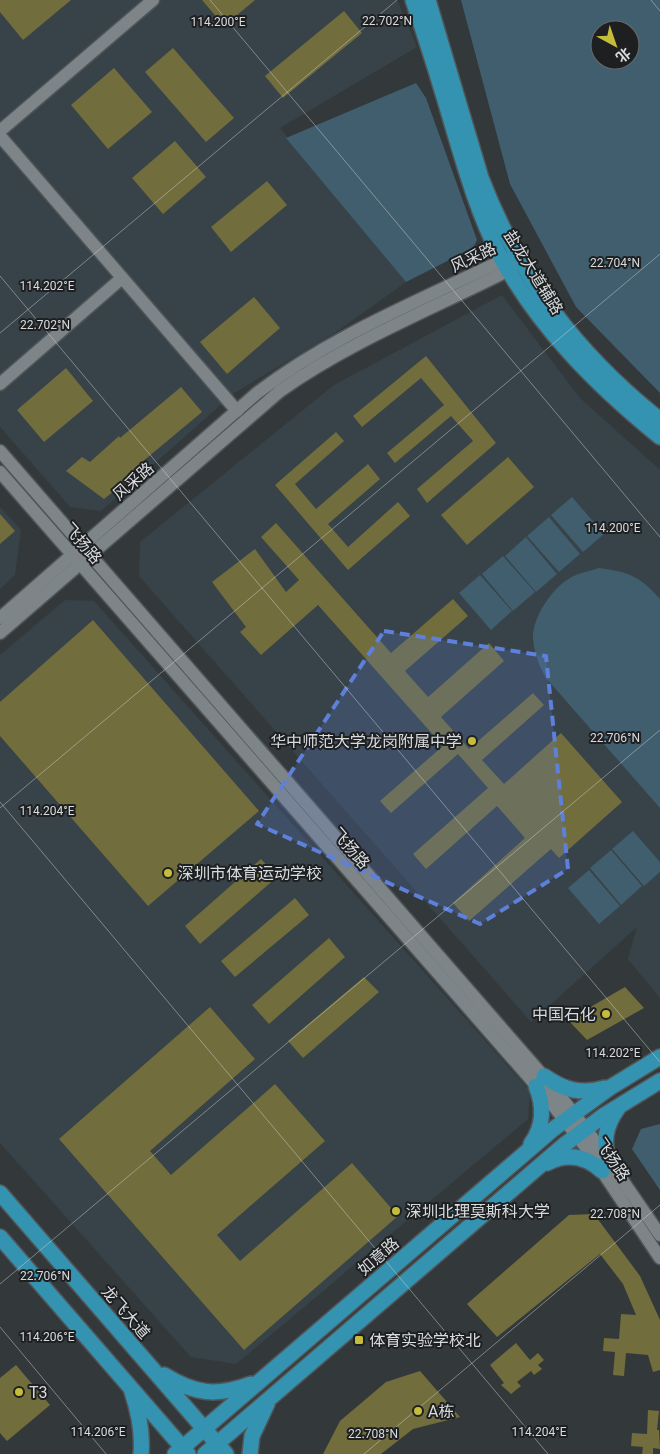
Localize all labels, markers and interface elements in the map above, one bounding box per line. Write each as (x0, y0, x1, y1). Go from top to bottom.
text: 22.702°N (362, 14, 412, 28)
text: 114.200°E (191, 15, 246, 29)
north arrow (590, 20, 640, 70)
text: 北 (613, 44, 634, 66)
street label: 盐龙大道辅路 (500, 227, 567, 318)
street label: 风采路 (447, 239, 499, 276)
text: 22.704°N (590, 256, 640, 270)
text: 114.202°E (20, 279, 75, 293)
text: 22.702°N (20, 318, 70, 332)
street label: 风采路 (109, 458, 158, 504)
street label: 飞扬路 (60, 519, 106, 568)
text: 114.200°E (586, 521, 641, 535)
text: 22.706°N (590, 731, 640, 745)
place label: 华中师范大学龙岗附属中学 (270, 732, 462, 751)
marker: 华中师范大学龙岗附属中学 (466, 735, 478, 747)
text: 114.204°E (20, 804, 75, 818)
street label: 飞扬路 (328, 824, 374, 873)
place label: 深圳市体育运动学校 (178, 864, 322, 883)
marker: 深圳市体育运动学校 (162, 867, 174, 879)
place label: 中国石化 (532, 1005, 596, 1024)
marker: 中国石化 (600, 1008, 612, 1020)
text: 114.202°E (586, 1046, 641, 1060)
street label: 飞扬路 (591, 1134, 634, 1184)
place label: 深圳北理莫斯科大学 (406, 1202, 550, 1221)
marker: 深圳北理莫斯科大学 (390, 1205, 402, 1217)
text: 22.708°N (590, 1207, 640, 1221)
street label: 如意路 (354, 1233, 403, 1279)
text: 22.706°N (20, 1269, 70, 1283)
street label: 龙飞大道 (97, 1282, 154, 1343)
text: 114.206°E (20, 1330, 75, 1344)
place label: 体育实验学校北 (369, 1331, 481, 1350)
marker: 体育实验学校北 (353, 1334, 365, 1346)
place label: T3 (29, 1383, 48, 1402)
marker: T3 (13, 1386, 25, 1398)
place label: A栋 (428, 1402, 454, 1421)
marker: A栋 (412, 1405, 424, 1417)
text: 114.206°E (71, 1425, 126, 1439)
text: 114.204°E (512, 1425, 567, 1439)
text: 22.708°N (348, 1427, 398, 1441)

